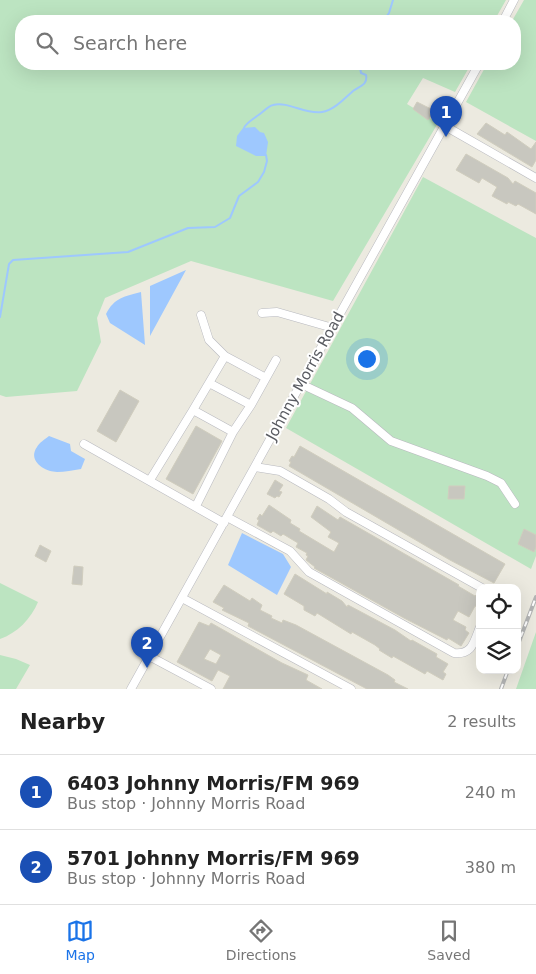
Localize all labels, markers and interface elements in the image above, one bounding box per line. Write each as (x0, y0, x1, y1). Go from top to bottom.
search box (15, 15, 521, 70)
icon: search (33, 29, 61, 57)
text: Search here (73, 32, 187, 54)
pin: 1 (430, 96, 462, 137)
street label: Johnny Morris Road (262, 309, 348, 444)
your location (354, 346, 380, 372)
map controls (476, 584, 521, 674)
button: locate (476, 584, 521, 629)
pin: 2 (131, 627, 163, 668)
button: layers (476, 629, 521, 674)
text: Nearby (20, 710, 105, 734)
text: 2 results (447, 712, 516, 731)
text: 6403 Johnny Morris/FM 969 (67, 772, 360, 794)
text: 1 (30, 783, 42, 802)
text: 240 m (465, 783, 516, 802)
text: Bus stop · Johnny Morris Road (67, 794, 305, 813)
text: 5701 Johnny Morris/FM 969 (67, 847, 360, 869)
text: 2 (30, 858, 42, 877)
text: 380 m (465, 858, 516, 877)
text: Bus stop · Johnny Morris Road (67, 869, 305, 888)
tab: Map (65, 917, 95, 963)
tab: Directions (226, 917, 296, 963)
tab: Saved (427, 917, 471, 963)

